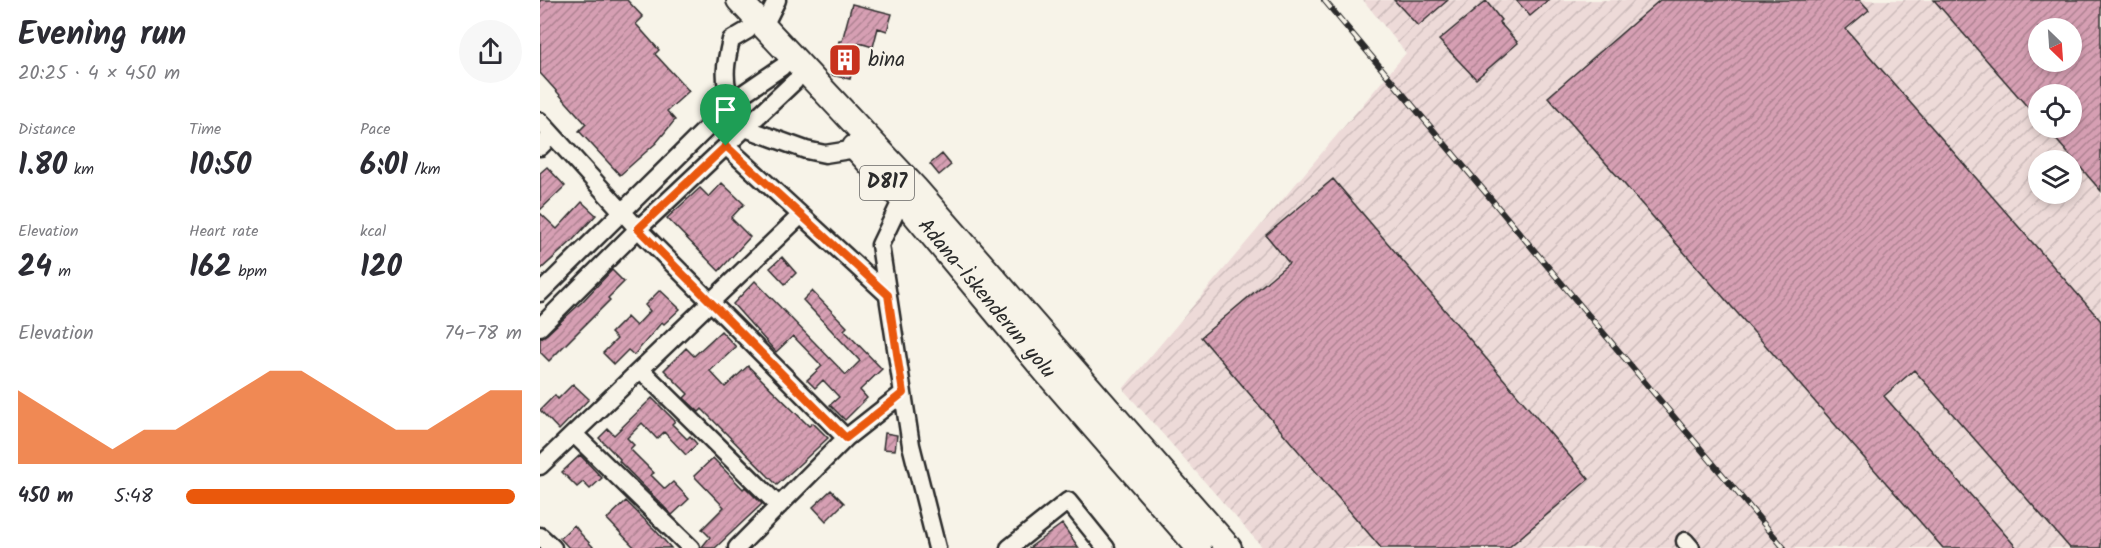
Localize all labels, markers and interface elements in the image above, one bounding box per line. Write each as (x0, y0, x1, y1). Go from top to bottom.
text: Evening run (18, 9, 186, 62)
north arrow (2028, 18, 2082, 72)
map controls (2028, 18, 2082, 204)
button: share (459, 20, 522, 83)
building icon: bina (827, 42, 863, 78)
place label: bina (868, 44, 905, 77)
text: 20:25 · 4 × 450 m (18, 58, 180, 90)
pin (700, 84, 751, 146)
button: locate (2028, 84, 2082, 138)
icon: arrive (709, 93, 742, 126)
text: Distance (18, 117, 76, 142)
text: Time (189, 117, 221, 142)
text: Pace (360, 117, 391, 142)
text: 1.80 (18, 142, 67, 190)
text: 10:50 (189, 142, 251, 190)
text: 6:01 (360, 142, 408, 190)
button: layers (2028, 150, 2082, 204)
text: km (67, 157, 94, 182)
text: /km (408, 157, 440, 182)
road number: D817 (860, 166, 914, 200)
street label: Adana-İskenderun yolu (909, 211, 1063, 387)
text: Elevation (18, 219, 79, 244)
text: Heart rate (189, 219, 259, 244)
text: kcal (360, 219, 386, 244)
text: 24 (18, 244, 52, 292)
text: 162 (189, 244, 232, 292)
text: 120 (360, 244, 402, 292)
text: m (52, 259, 71, 284)
text: bpm (232, 259, 267, 284)
text: Elevation (18, 318, 94, 350)
text: 74–78 m (444, 318, 522, 350)
text: 450 m (18, 481, 73, 513)
text: 5:48 (114, 481, 153, 513)

